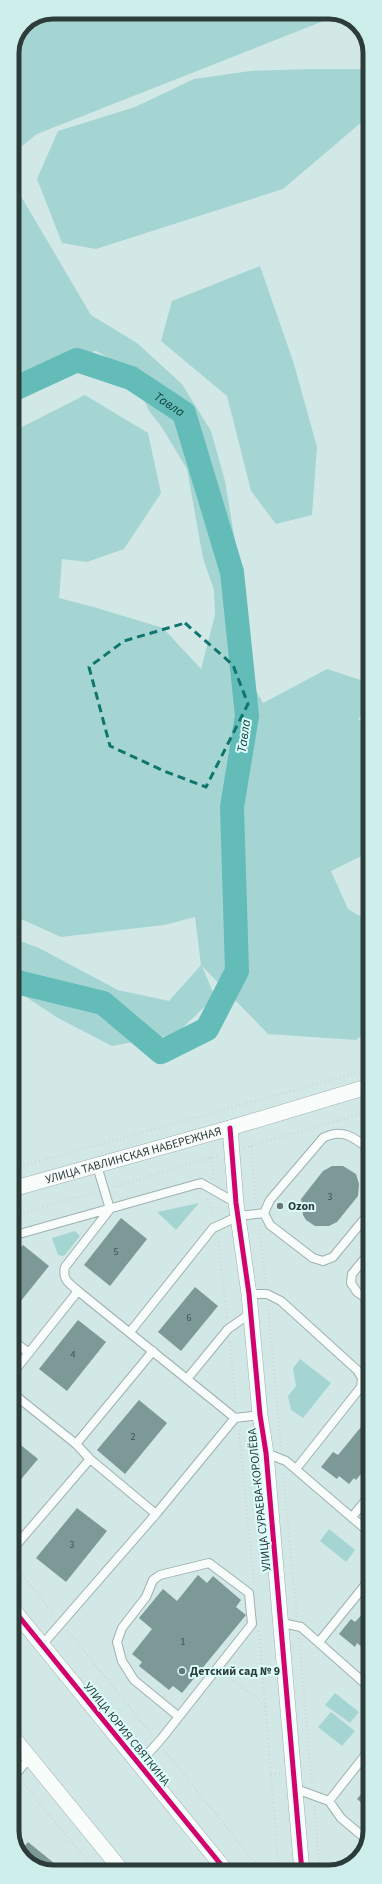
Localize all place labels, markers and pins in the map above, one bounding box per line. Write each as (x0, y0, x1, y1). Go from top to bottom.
place label: Ozon (288, 1198, 315, 1215)
marker: Ozon (275, 1201, 285, 1211)
place label: Детский сад № 9 (190, 1663, 280, 1680)
marker: Детский сад № 9 (177, 1666, 187, 1676)

